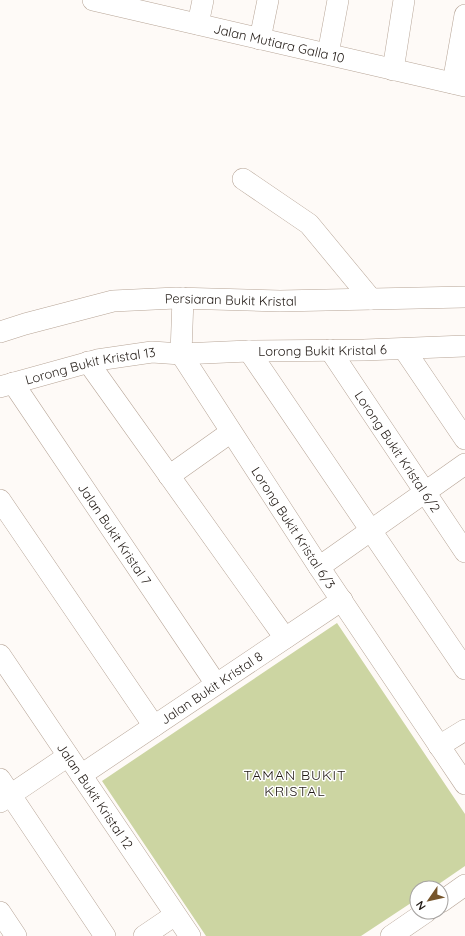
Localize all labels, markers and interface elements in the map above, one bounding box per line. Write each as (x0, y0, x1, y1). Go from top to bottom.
street label: Jalan Mutiara Galla 10 (212, 20, 346, 66)
street label: Persiaran Bukit Kristal (164, 290, 297, 309)
street label: Lorong Bukit Kristal 6 (258, 341, 387, 359)
street label: Lorong Bukit Kristal 13 (23, 344, 157, 388)
street label: Lorong Bukit Kristal 6/2 (352, 388, 444, 515)
street label: Lorong Bukit Kristal 6/3 (248, 464, 339, 592)
street label: Jalan Bukit Kristal 7 (75, 480, 155, 588)
street label: Jalan Bukit Kristal 8 (157, 648, 265, 727)
street label: Jalan Bukit Kristal 12 (54, 740, 137, 852)
district label: TAMAN BUKIT KRISTAL (244, 766, 346, 800)
north arrow (409, 880, 449, 920)
text: N (413, 898, 429, 913)

